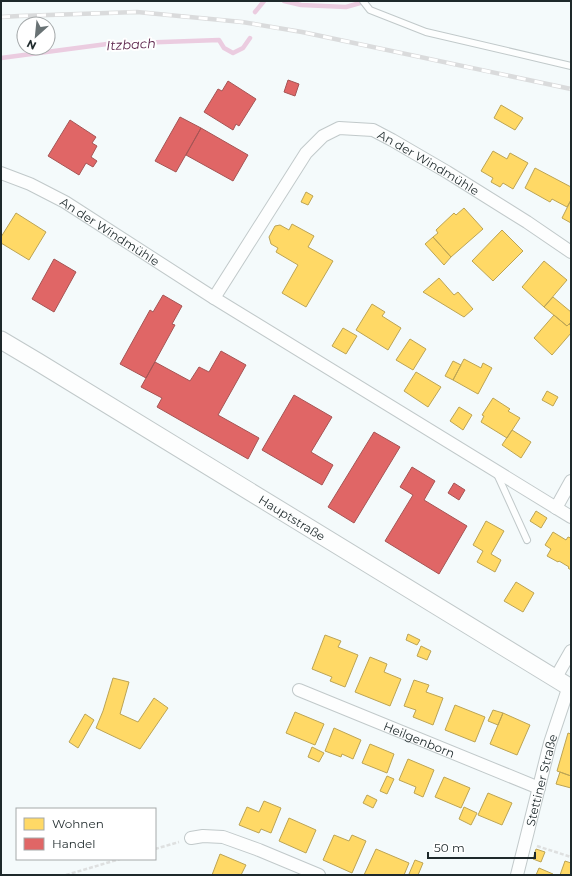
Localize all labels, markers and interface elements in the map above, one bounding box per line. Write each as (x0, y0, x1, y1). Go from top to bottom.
north arrow (16, 16, 56, 56)
water label: Itzbach (106, 35, 156, 53)
text: N (24, 37, 39, 53)
street label: An der Windmühle (375, 126, 482, 198)
street label: An der Windmühle (58, 194, 163, 269)
street label: Hauptstraße (256, 491, 328, 544)
street label: Heilgenborn (382, 718, 457, 760)
street label: Stettiner Straße (522, 732, 560, 828)
legend (16, 808, 156, 860)
text: Wohnen (52, 816, 104, 831)
scale bar (428, 834, 535, 860)
text: Handel (52, 836, 96, 851)
text: 50 m (434, 840, 465, 855)

